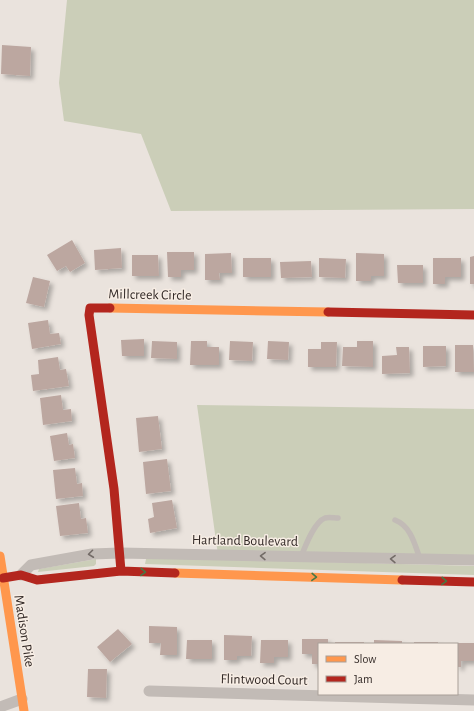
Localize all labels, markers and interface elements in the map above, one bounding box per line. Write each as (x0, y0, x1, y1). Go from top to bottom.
street label: Millcreek Circle (108, 287, 192, 303)
street label: Hartland Boulevard (192, 533, 298, 549)
one-way arrow (88, 549, 94, 558)
one-way arrow (260, 552, 266, 560)
one-way arrow (390, 554, 396, 563)
one-way arrow (140, 567, 146, 576)
one-way arrow (311, 573, 317, 581)
one-way arrow (441, 577, 447, 585)
street label: Madison Pike (11, 594, 37, 668)
legend (318, 643, 458, 695)
text: Slow (354, 653, 376, 665)
street label: Flintwood Court (220, 672, 308, 688)
text: Jam (354, 673, 373, 685)

